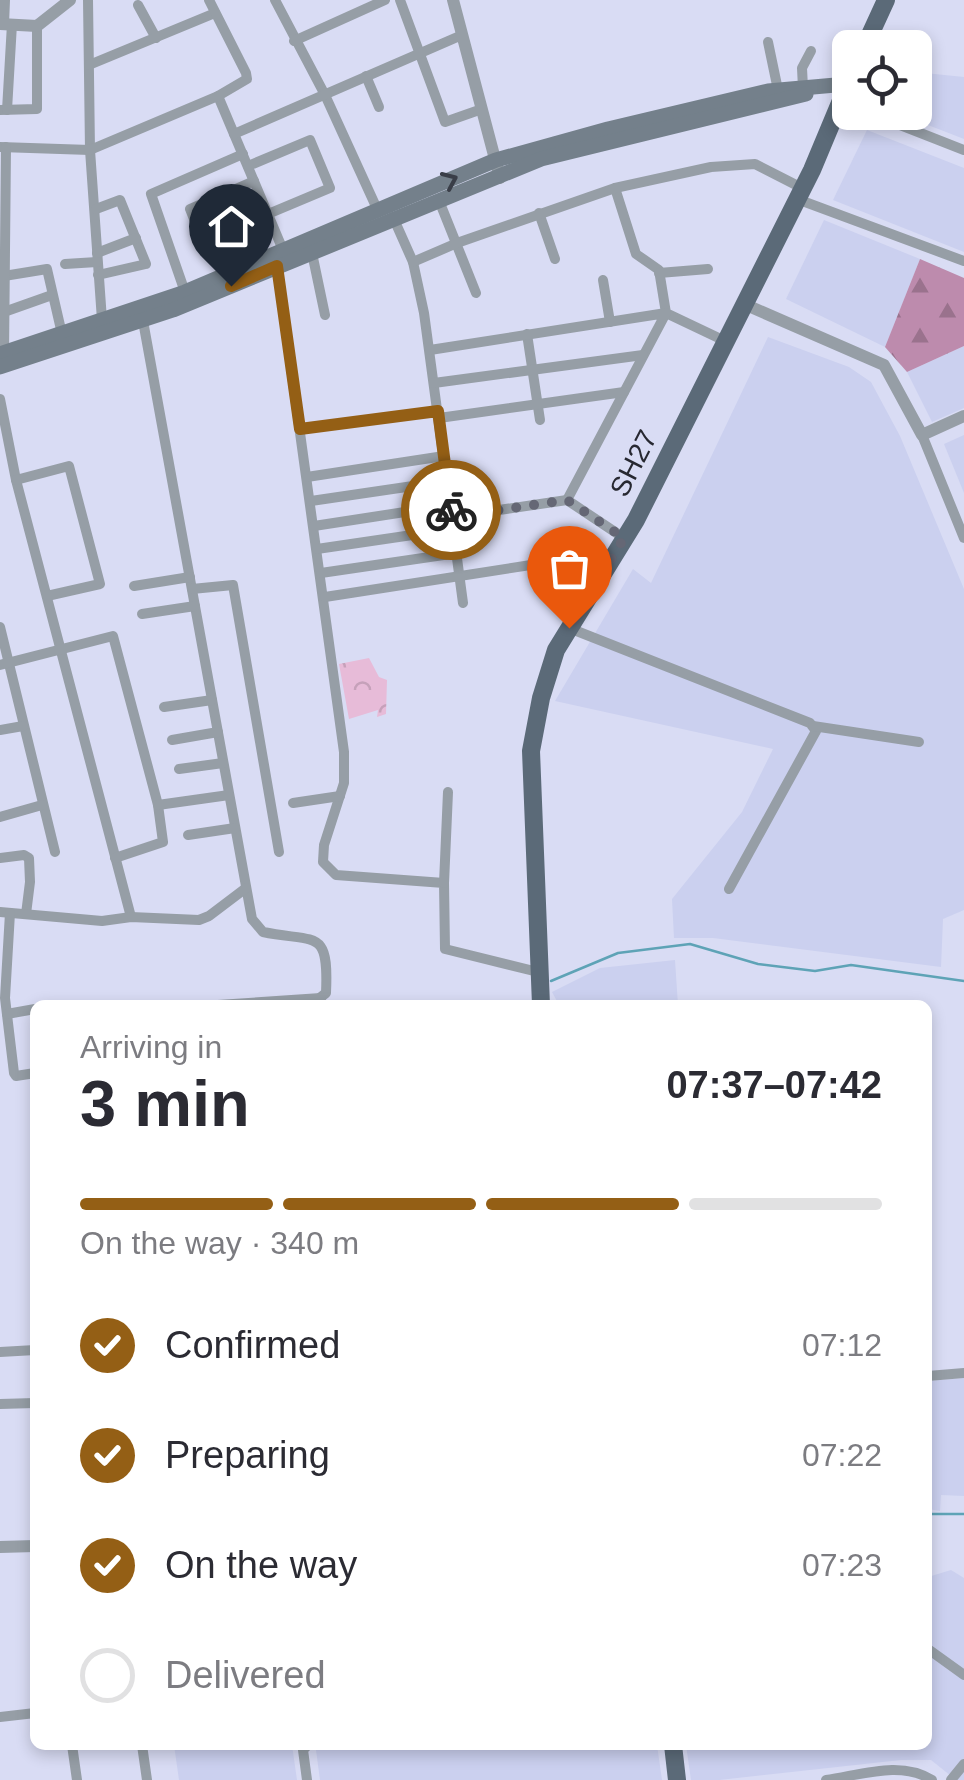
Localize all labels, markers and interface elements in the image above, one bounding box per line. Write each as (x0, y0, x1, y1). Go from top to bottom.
map controls (832, 30, 932, 130)
button: locate (832, 30, 932, 130)
one-way arrow (440, 172, 458, 192)
pin (189, 184, 274, 287)
icon: home (204, 199, 259, 254)
street label: SH27 (604, 425, 663, 501)
courier (401, 460, 501, 560)
icon: bike (424, 483, 479, 538)
pin (527, 526, 612, 629)
icon: bag (542, 541, 597, 596)
text: Arriving in (80, 1029, 222, 1065)
text: 07:37–07:42 (666, 1064, 882, 1106)
text: 3 min (80, 1067, 250, 1140)
text: On the way · 340 m (80, 1225, 359, 1261)
icon: check (80, 1318, 135, 1373)
text: Confirmed (165, 1324, 340, 1366)
text: 07:12 (802, 1327, 882, 1363)
icon: check (80, 1428, 135, 1483)
text: Preparing (165, 1434, 330, 1476)
text: 07:22 (802, 1437, 882, 1473)
icon: check (80, 1538, 135, 1593)
text: On the way (165, 1544, 357, 1586)
text: 07:23 (802, 1547, 882, 1583)
text: Delivered (165, 1654, 326, 1696)

